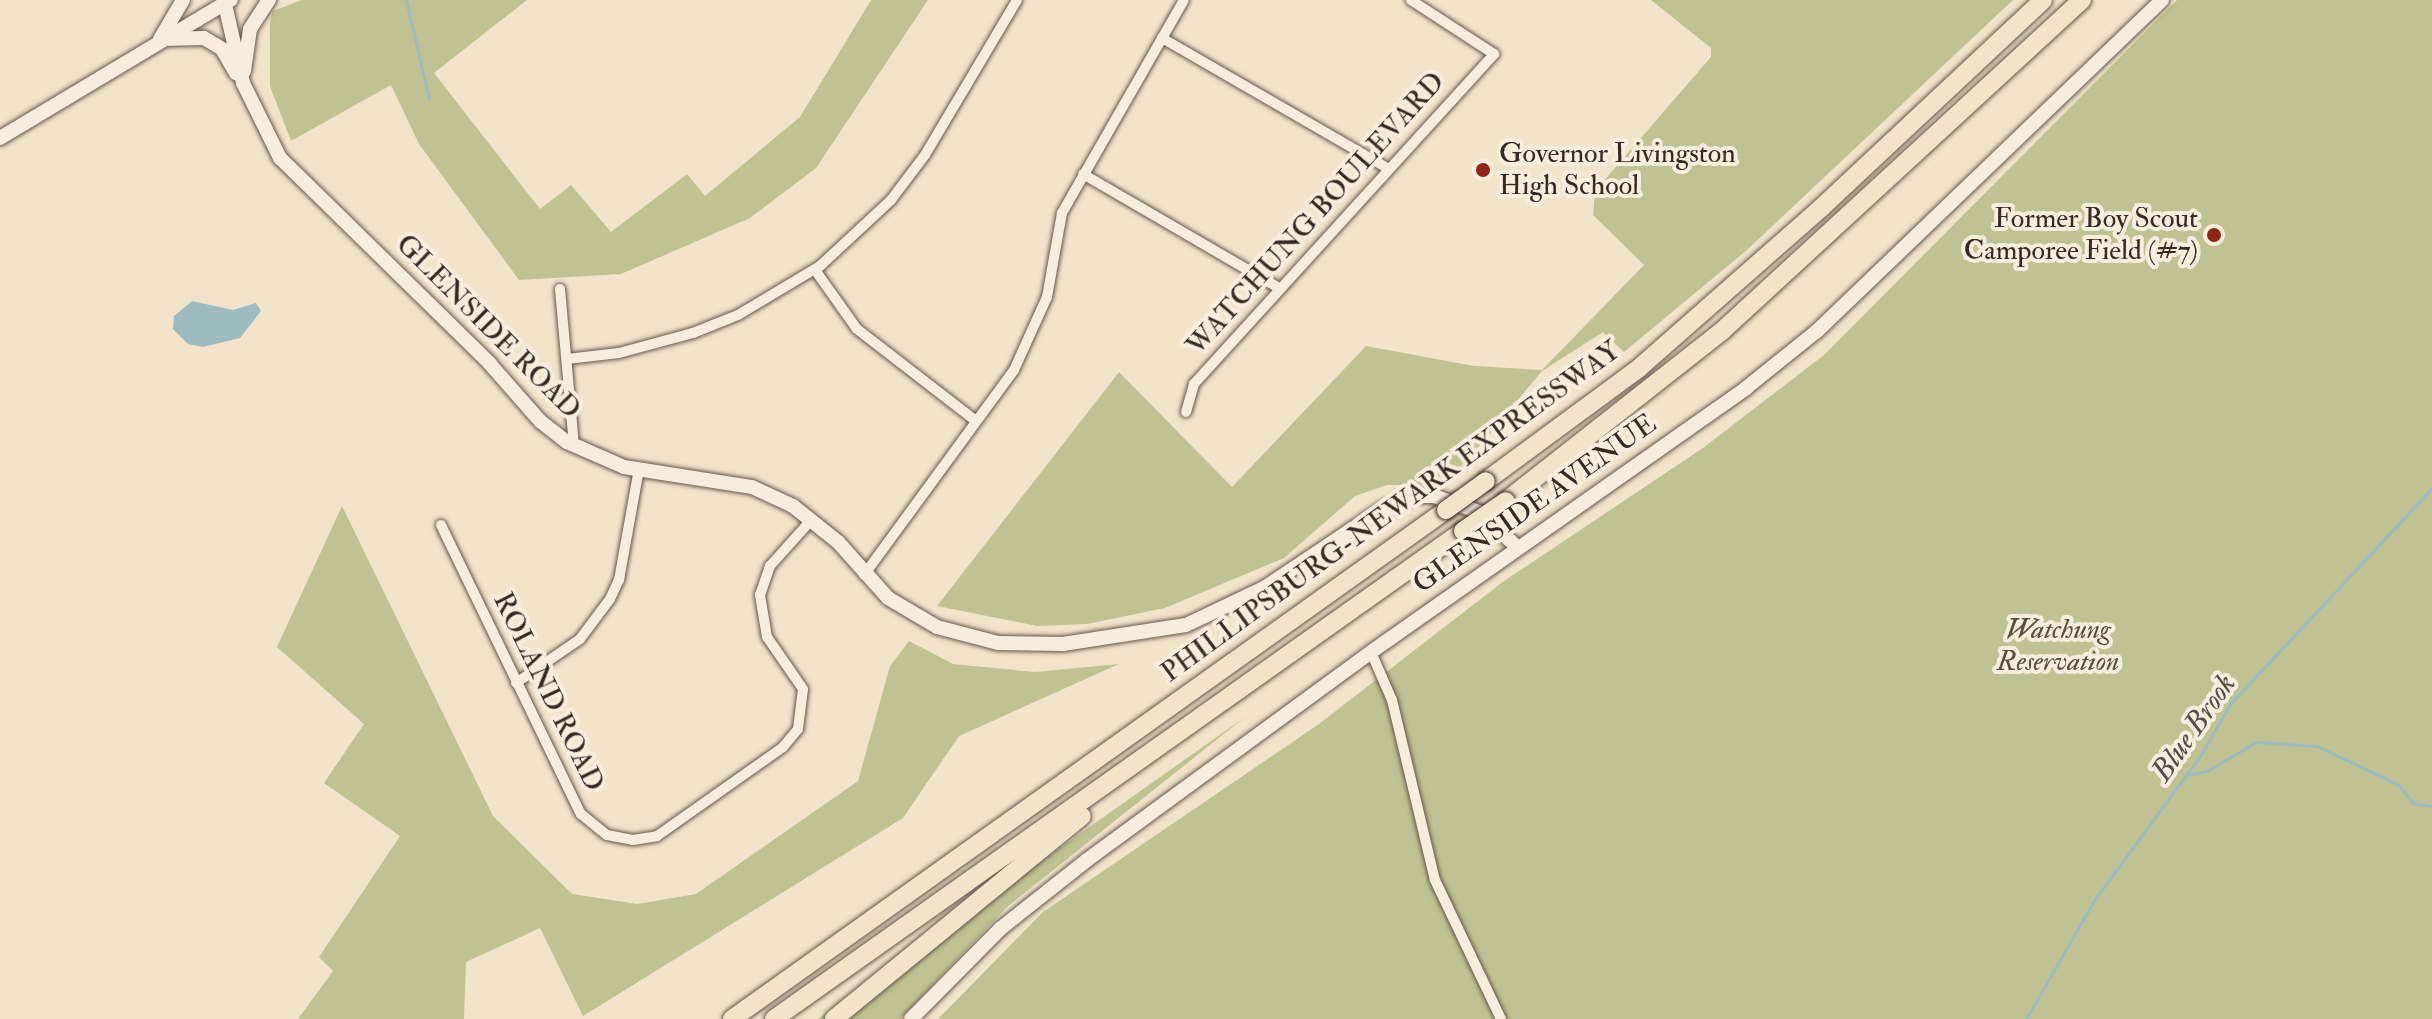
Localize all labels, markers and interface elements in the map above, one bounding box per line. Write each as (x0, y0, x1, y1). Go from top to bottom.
street label: WATCHUNG BOULEVARD (1180, 66, 1452, 362)
place label: Governor Livingston High School (1499, 137, 1736, 203)
marker: Governor Livingston High School (1474, 161, 1492, 179)
place label: Former Boy Scout Camporee Field (#7) (1964, 202, 2198, 268)
marker: Former Boy Scout Camporee Field (#7) (2205, 226, 2223, 244)
street label: GLENSIDE ROAD (389, 228, 587, 426)
street label: PHILLIPSBURG-NEWARK EXPRESSWAY (1155, 334, 1627, 690)
street label: GLENSIDE AVENUE (1407, 407, 1663, 601)
street label: ROLAND ROAD (485, 587, 611, 797)
park label: Watchung Reservation (1997, 613, 2119, 679)
water label: Blue Brook (2144, 668, 2244, 788)

